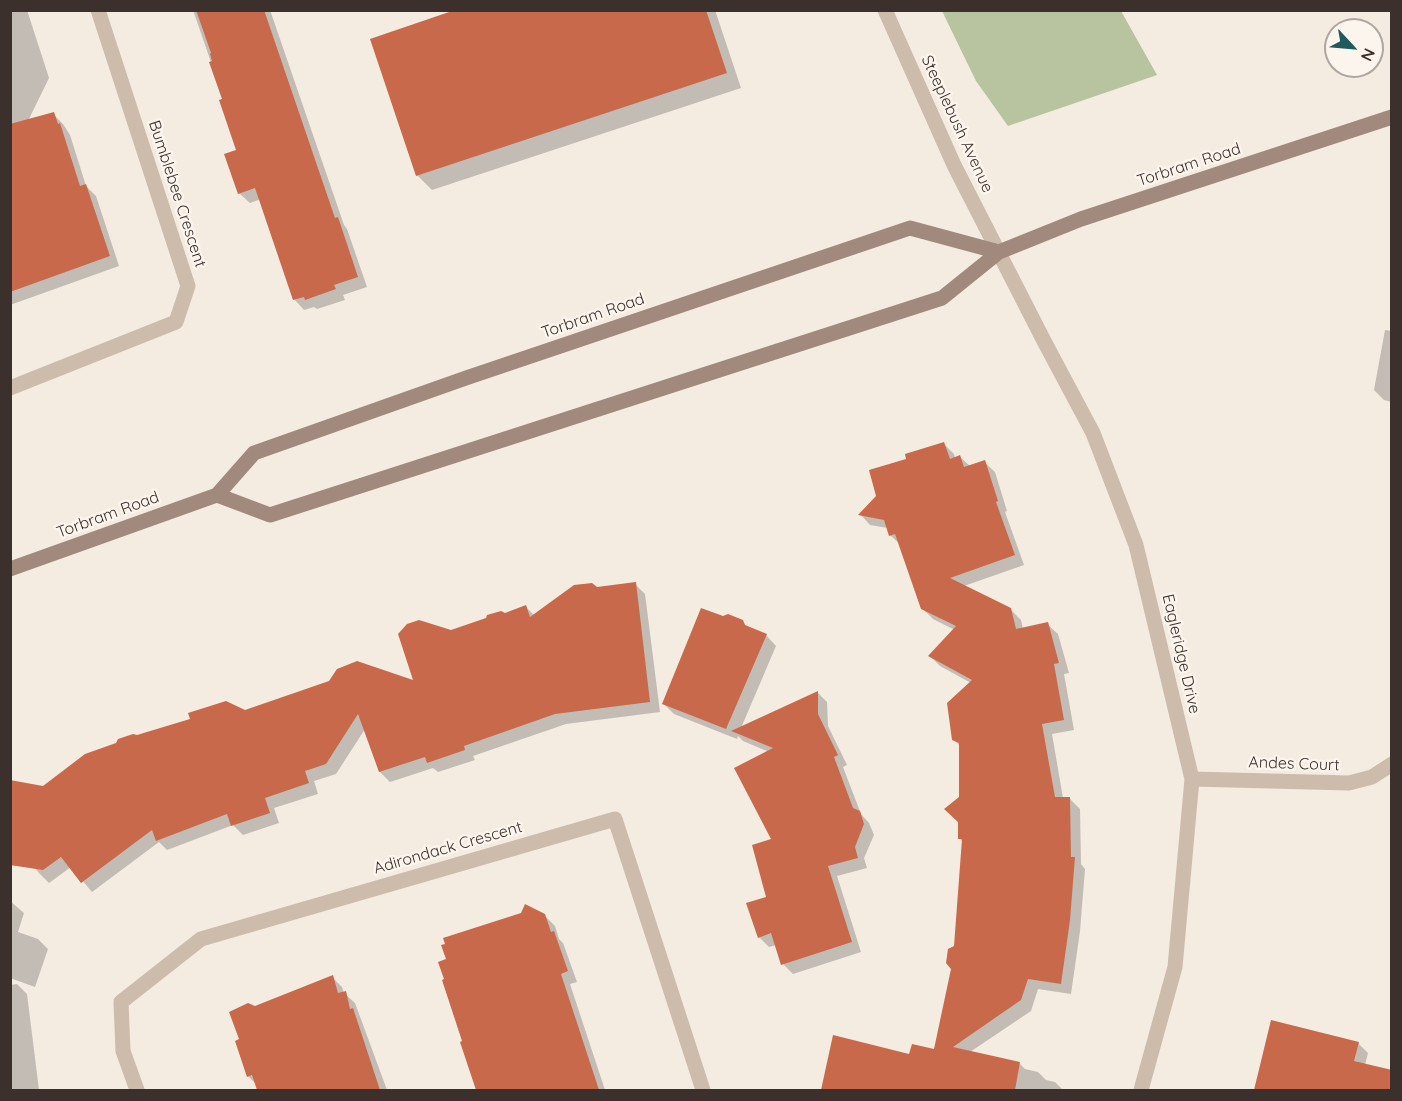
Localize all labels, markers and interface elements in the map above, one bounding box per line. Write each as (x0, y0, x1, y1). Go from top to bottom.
north arrow (1324, 18, 1384, 78)
text: N (1357, 45, 1380, 65)
street label: Steeplebush Avenue (917, 52, 997, 196)
street label: Bumblebee Crescent (144, 118, 210, 270)
street label: Torbram Road (1135, 139, 1243, 191)
street label: Torbram Road (539, 289, 647, 343)
street label: Torbram Road (54, 488, 162, 542)
street label: Eagleridge Drive (1158, 592, 1204, 716)
street label: Andes Court (1248, 753, 1340, 775)
street label: Adirondack Crescent (372, 818, 524, 878)

